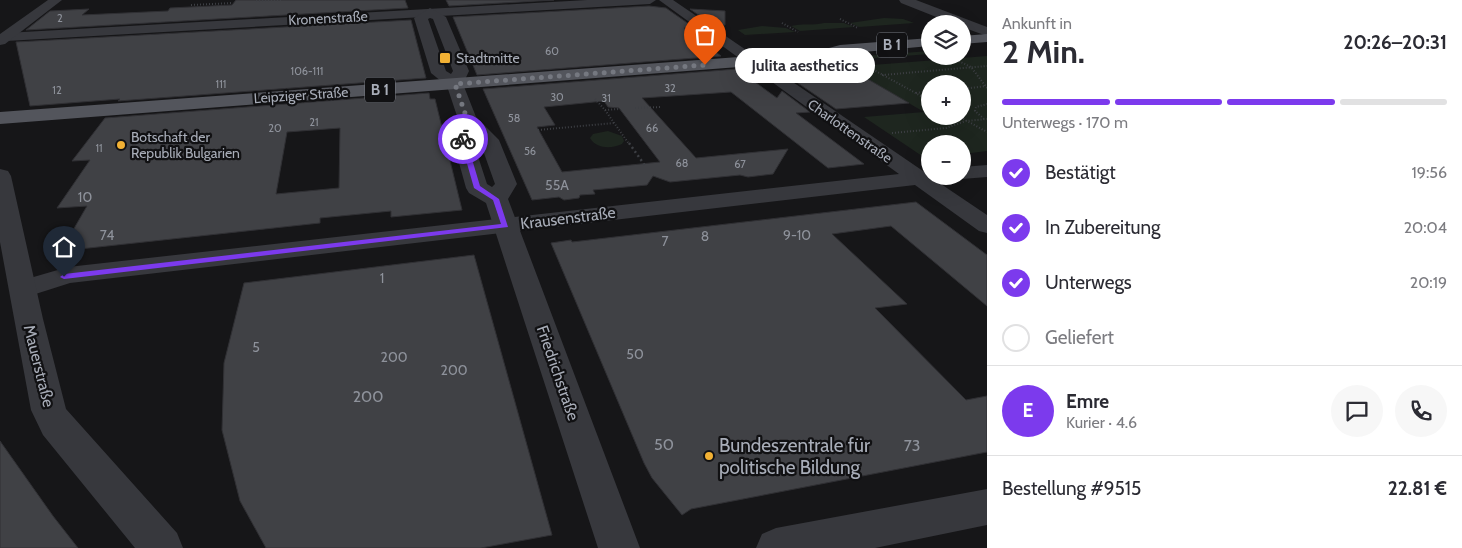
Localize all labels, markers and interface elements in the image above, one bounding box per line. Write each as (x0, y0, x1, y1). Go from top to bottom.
street label: Kronenstraße (288, 7, 368, 29)
house number: 2 (57, 11, 63, 25)
pin (684, 14, 726, 65)
text: Ankunft in (1002, 14, 1072, 33)
map controls (921, 15, 971, 185)
button: layers (921, 15, 971, 65)
icon: bag (691, 21, 719, 49)
text: 20:26–20:31 (1343, 31, 1447, 54)
road number: B 1 (877, 32, 907, 58)
text: 2 Min. (1002, 32, 1085, 71)
house number: 60 (545, 44, 559, 58)
callout: Julita aesthetics (735, 48, 875, 82)
place label: Stadtmitte (456, 49, 520, 67)
marker: Stadtmitte (438, 51, 452, 65)
text: Julita aesthetics (751, 56, 859, 75)
house number: 106-111 (291, 64, 323, 78)
button: + (921, 75, 971, 125)
house number: 111 (216, 77, 226, 91)
road number: B 1 (365, 78, 395, 102)
house number: 32 (664, 81, 676, 95)
house number: 12 (52, 83, 62, 97)
street label: Leipziger Straße (253, 83, 349, 107)
house number: 30 (550, 90, 564, 104)
house number: 31 (601, 91, 611, 105)
street label: Charlottenstraße (804, 95, 896, 167)
house number: 58 (508, 111, 520, 125)
text: Unterwegs · 170 m (1002, 113, 1128, 132)
courier (438, 114, 488, 164)
house number: 21 (309, 115, 319, 129)
house number: 20 (268, 121, 282, 135)
house number: 66 (646, 121, 658, 135)
icon: bike (449, 125, 477, 153)
place label: Botschaft der Republik Bulgarien (131, 128, 240, 162)
button: − (921, 135, 971, 185)
marker: Botschaft der Republik Bulgarien (115, 139, 127, 151)
house number: 11 (95, 141, 103, 155)
house number: 56 (524, 144, 536, 158)
house number: 68 (676, 156, 688, 170)
house number: 67 (734, 157, 746, 171)
icon: check (1002, 159, 1030, 187)
text: Bestätigt (1045, 161, 1116, 184)
text: 19:56 (1412, 163, 1447, 182)
house number: 55A (545, 176, 569, 194)
house number: 10 (78, 188, 92, 206)
street label: Krausenstraße (519, 203, 617, 233)
icon: check (1002, 214, 1030, 242)
text: In Zubereitung (1045, 216, 1161, 239)
text: 20:04 (1404, 218, 1447, 237)
pin (43, 226, 85, 277)
house number: 74 (100, 226, 114, 244)
house number: 9-10 (783, 226, 811, 244)
house number: 8 (701, 227, 709, 245)
house number: 7 (661, 232, 669, 250)
icon: home (50, 233, 78, 261)
house number: 1 (380, 269, 384, 287)
icon: check (1002, 269, 1030, 297)
text: Unterwegs (1045, 271, 1132, 294)
text: 20:19 (1410, 273, 1447, 292)
street label: Mauerstraße (20, 323, 58, 409)
street label: Friedrichstraße (533, 323, 583, 423)
text: Geliefert (1045, 326, 1114, 349)
house number: 5 (252, 338, 260, 356)
house number: 50 (626, 345, 644, 363)
house number: 200 (381, 348, 408, 366)
house number: 200 (441, 361, 468, 379)
button: chat (1331, 385, 1383, 437)
button: phone (1395, 385, 1447, 437)
house number: 200 (353, 387, 383, 406)
text: Emre (1066, 390, 1109, 413)
text: E (1023, 399, 1033, 422)
text: Kurier · 4.6 (1066, 413, 1137, 432)
place label: Bundeszentrale für politische Bildung (719, 434, 870, 479)
house number: 50 (654, 435, 674, 454)
house number: 73 (904, 436, 920, 455)
marker: Bundeszentrale für politische Bildung (703, 450, 715, 462)
text: Bestellung #9515 (1002, 477, 1141, 500)
text: 22.81 € (1388, 477, 1447, 500)

